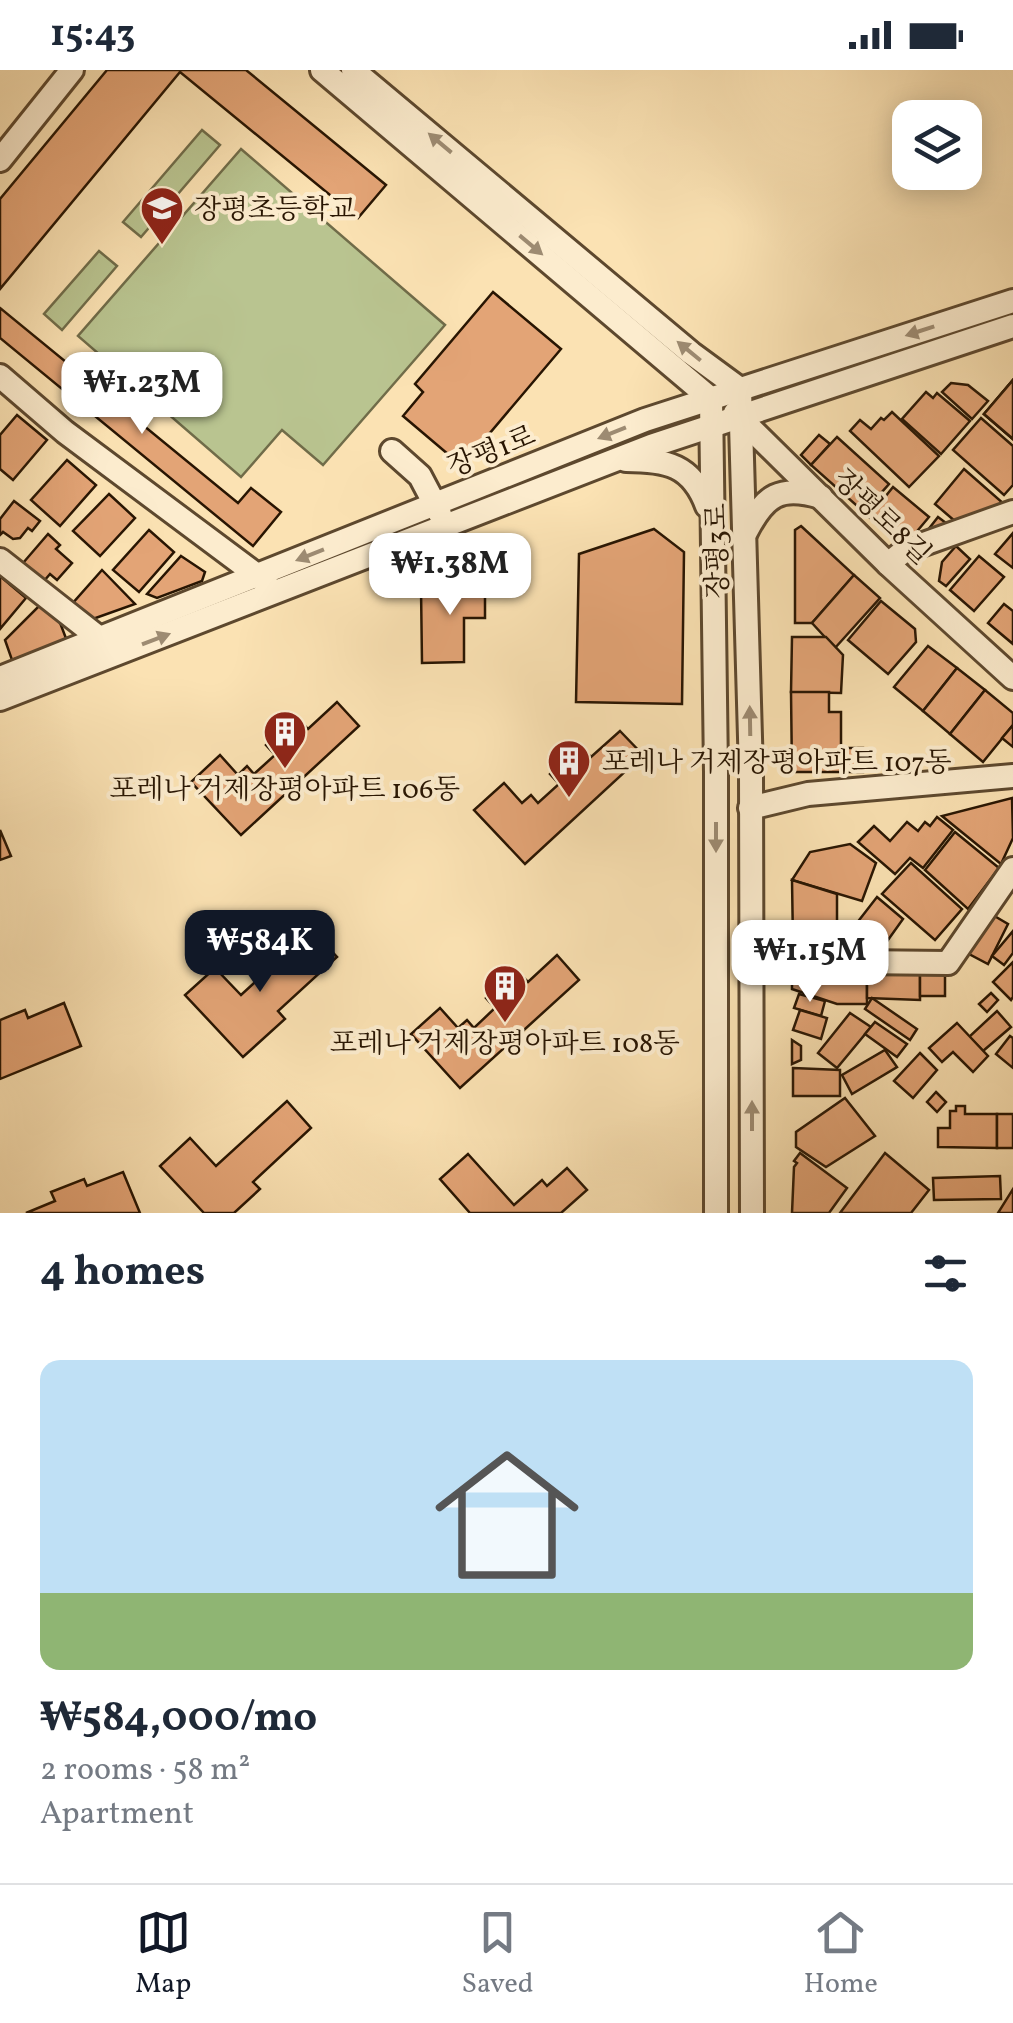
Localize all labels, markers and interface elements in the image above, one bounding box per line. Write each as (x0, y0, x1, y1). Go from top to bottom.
text: 15:43 (50, 9, 135, 62)
map controls (892, 100, 982, 190)
button: layers (892, 100, 982, 190)
one-way arrow (427, 133, 452, 154)
school or university icon: 장평초등학교 (139, 185, 185, 246)
place label: 장평초등학교 (194, 191, 356, 230)
one-way arrow (518, 234, 543, 255)
one-way arrow (905, 325, 935, 340)
one-way arrow (676, 341, 701, 362)
pin: ₩1.23M (61, 352, 223, 437)
text: ₩1.23M (83, 362, 201, 406)
street label: 장평1로 (442, 417, 542, 488)
one-way arrow (597, 426, 627, 442)
street label: 장평로8길 (824, 461, 939, 574)
street label: 장평3로 (698, 503, 739, 599)
pin: ₩1.38M (369, 533, 531, 618)
text: ₩1.38M (391, 543, 509, 587)
one-way arrow (295, 547, 325, 563)
one-way arrow (142, 630, 172, 646)
one-way arrow (741, 704, 757, 736)
building icon: 포레나 거제장평아파트 106동 (262, 709, 308, 770)
building icon: 포레나 거제장평아파트 107동 (546, 738, 592, 799)
place label: 포레나 거제장평아파트 107동 (602, 744, 952, 783)
place label: 포레나 거제장평아파트 106동 (110, 771, 460, 810)
one-way arrow (708, 821, 724, 853)
pin: ₩584K (190, 910, 330, 995)
text: ₩584K (207, 920, 313, 964)
pin: ₩1.15M (729, 920, 891, 1005)
text: ₩1.15M (754, 930, 866, 974)
building icon: 포레나 거제장평아파트 108동 (482, 963, 528, 1024)
place label: 포레나 거제장평아파트 108동 (330, 1025, 680, 1064)
one-way arrow (743, 1099, 759, 1131)
text: 4 homes (40, 1244, 205, 1303)
icon: filters (918, 1246, 973, 1301)
icon: home (417, 1425, 597, 1605)
text: ₩584,000/mo (40, 1690, 317, 1749)
text: 2 rooms · 58 m² (40, 1749, 250, 1793)
text: Apartment (40, 1793, 194, 1837)
tab: Map (135, 1905, 191, 2004)
tab: Saved (461, 1905, 534, 2004)
tab: Home (804, 1905, 878, 2004)

